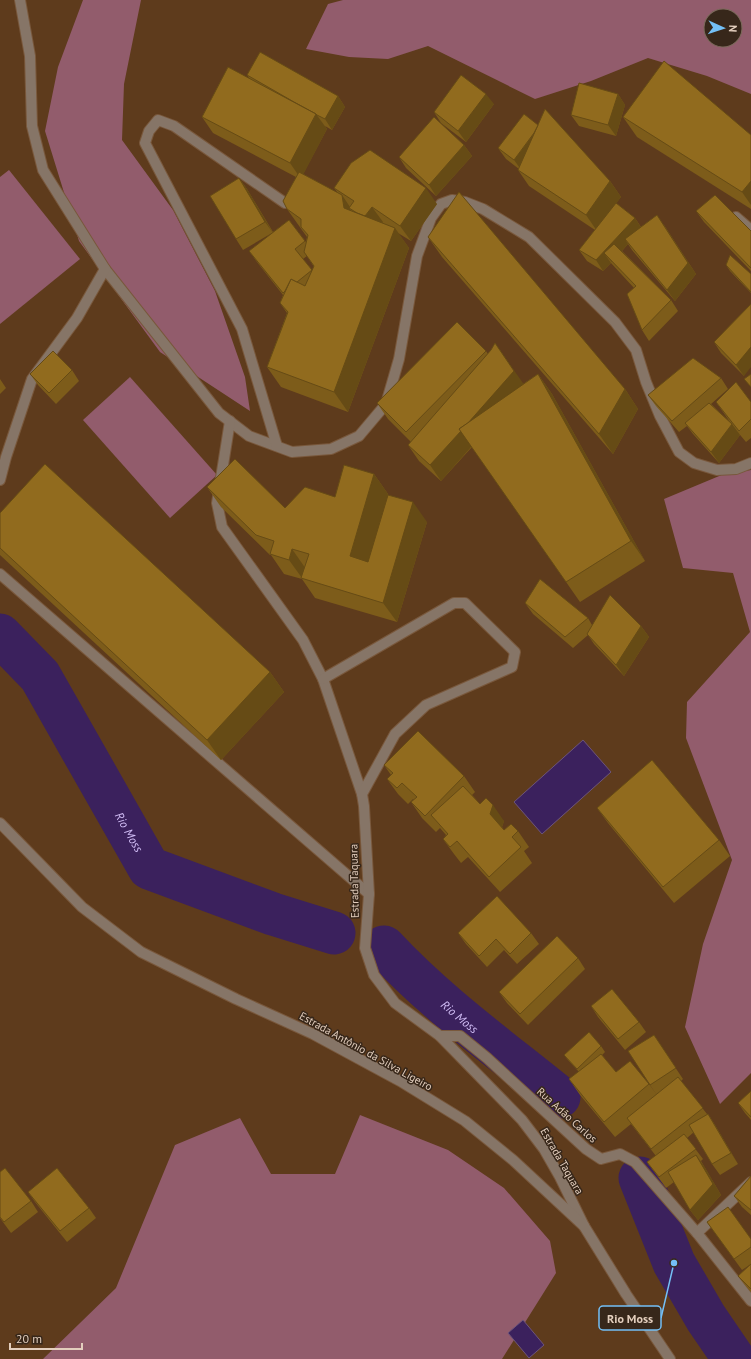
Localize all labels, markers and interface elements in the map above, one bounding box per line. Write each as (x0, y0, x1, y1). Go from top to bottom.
north arrow (703, 8, 743, 48)
text: N (726, 25, 740, 33)
water label: Rio Moss (112, 809, 147, 855)
street label: Estrada Taquara (346, 844, 362, 918)
water label: Rio Moss (438, 997, 481, 1037)
street label: Estrada Antônio da Silva Ligeiro (297, 1009, 435, 1094)
street label: Rua Adão Carlos (534, 1084, 600, 1146)
street label: Estrada Taquara (537, 1125, 587, 1197)
callout: Rio Moss (599, 1306, 661, 1330)
text: Rio Moss (607, 1311, 653, 1326)
scale bar (10, 1325, 82, 1351)
text: 20 m (16, 1331, 42, 1346)

